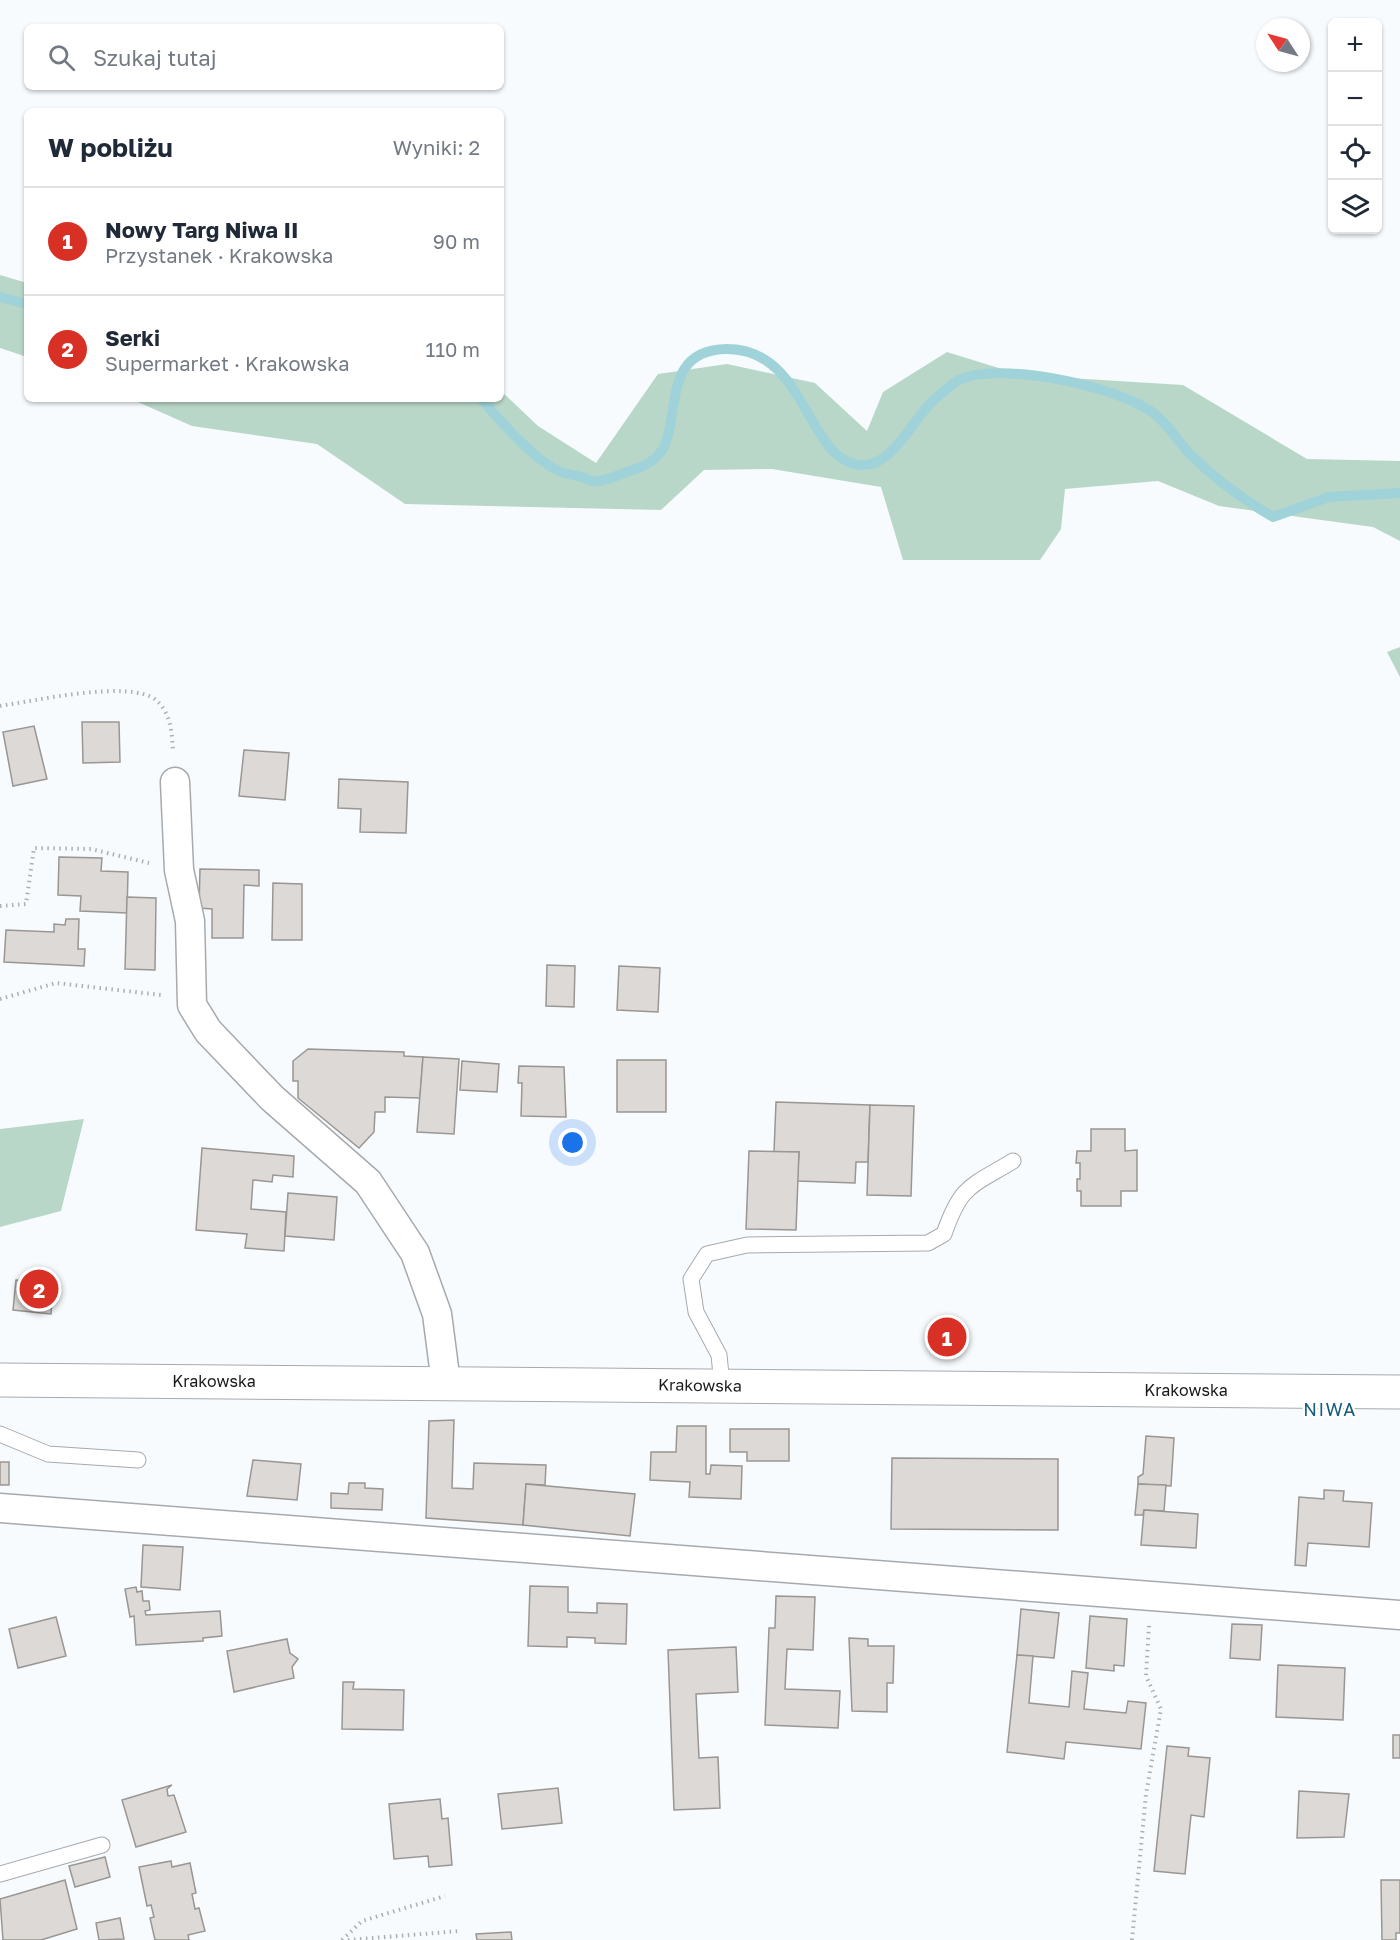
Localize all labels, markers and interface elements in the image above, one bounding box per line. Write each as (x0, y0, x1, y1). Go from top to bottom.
north arrow (1256, 18, 1310, 72)
map controls (1328, 18, 1382, 234)
button: + (1328, 18, 1382, 72)
search box (24, 24, 504, 90)
icon: search (45, 41, 78, 74)
text: Szukaj tutaj (93, 44, 217, 71)
button: − (1328, 72, 1382, 126)
button: locate (1328, 126, 1382, 180)
text: W pobliżu (48, 132, 173, 163)
text: Wyniki: 2 (393, 135, 480, 159)
button: layers (1328, 180, 1382, 234)
text: Nowy Targ Niwa II (105, 216, 298, 243)
text: 1 (62, 229, 73, 253)
text: 90 m (433, 229, 480, 253)
text: Przystanek · Krakowska (105, 243, 333, 267)
text: Serki (105, 324, 160, 351)
text: 2 (61, 337, 74, 361)
text: 110 m (426, 337, 480, 361)
text: Supermarket · Krakowska (105, 351, 350, 375)
your location (558, 1128, 587, 1157)
pin: 2 (20, 1266, 58, 1312)
pin: 1 (928, 1314, 966, 1360)
street label: Krakowska (172, 1371, 256, 1391)
street label: Krakowska (658, 1374, 742, 1396)
street label: Krakowska (1144, 1380, 1228, 1400)
district label: NIWA (1303, 1398, 1357, 1420)

